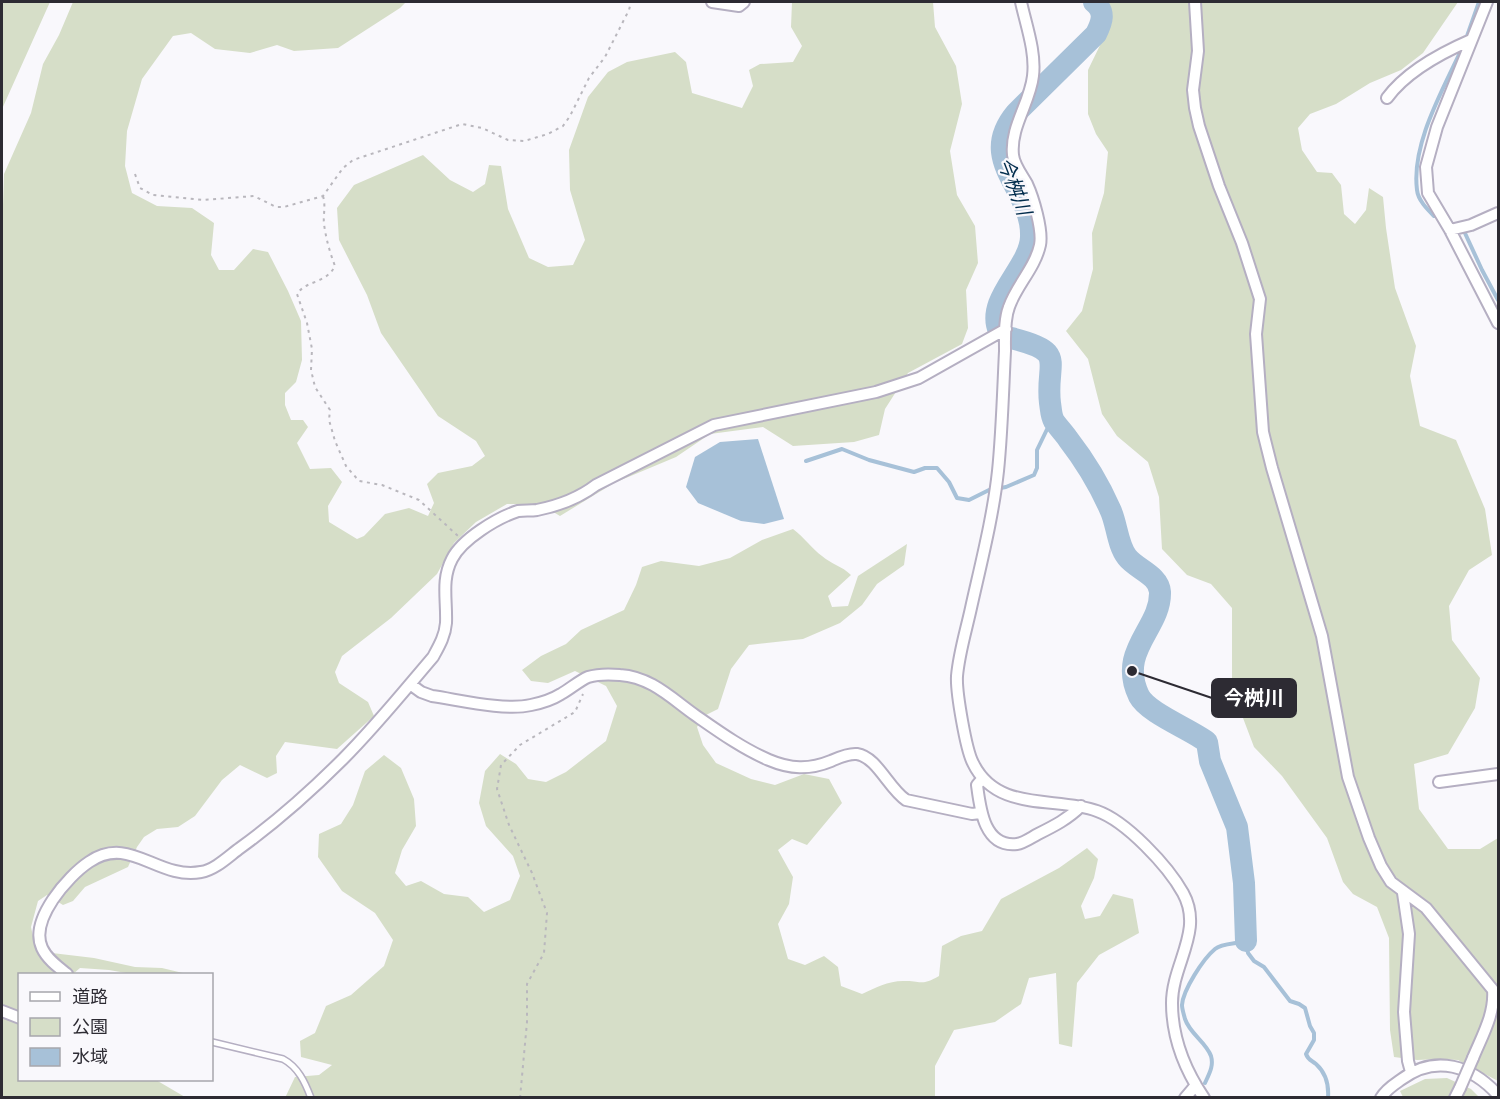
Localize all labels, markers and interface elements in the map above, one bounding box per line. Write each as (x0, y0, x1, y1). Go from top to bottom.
water label: 今桝川 (992, 153, 1039, 221)
callout: 今桝川 (1212, 679, 1296, 717)
text: 今桝川 (1224, 684, 1284, 711)
legend (18, 973, 213, 1081)
text: 道路 (72, 984, 108, 1008)
text: 公園 (72, 1014, 108, 1038)
text: 水域 (72, 1044, 108, 1068)

